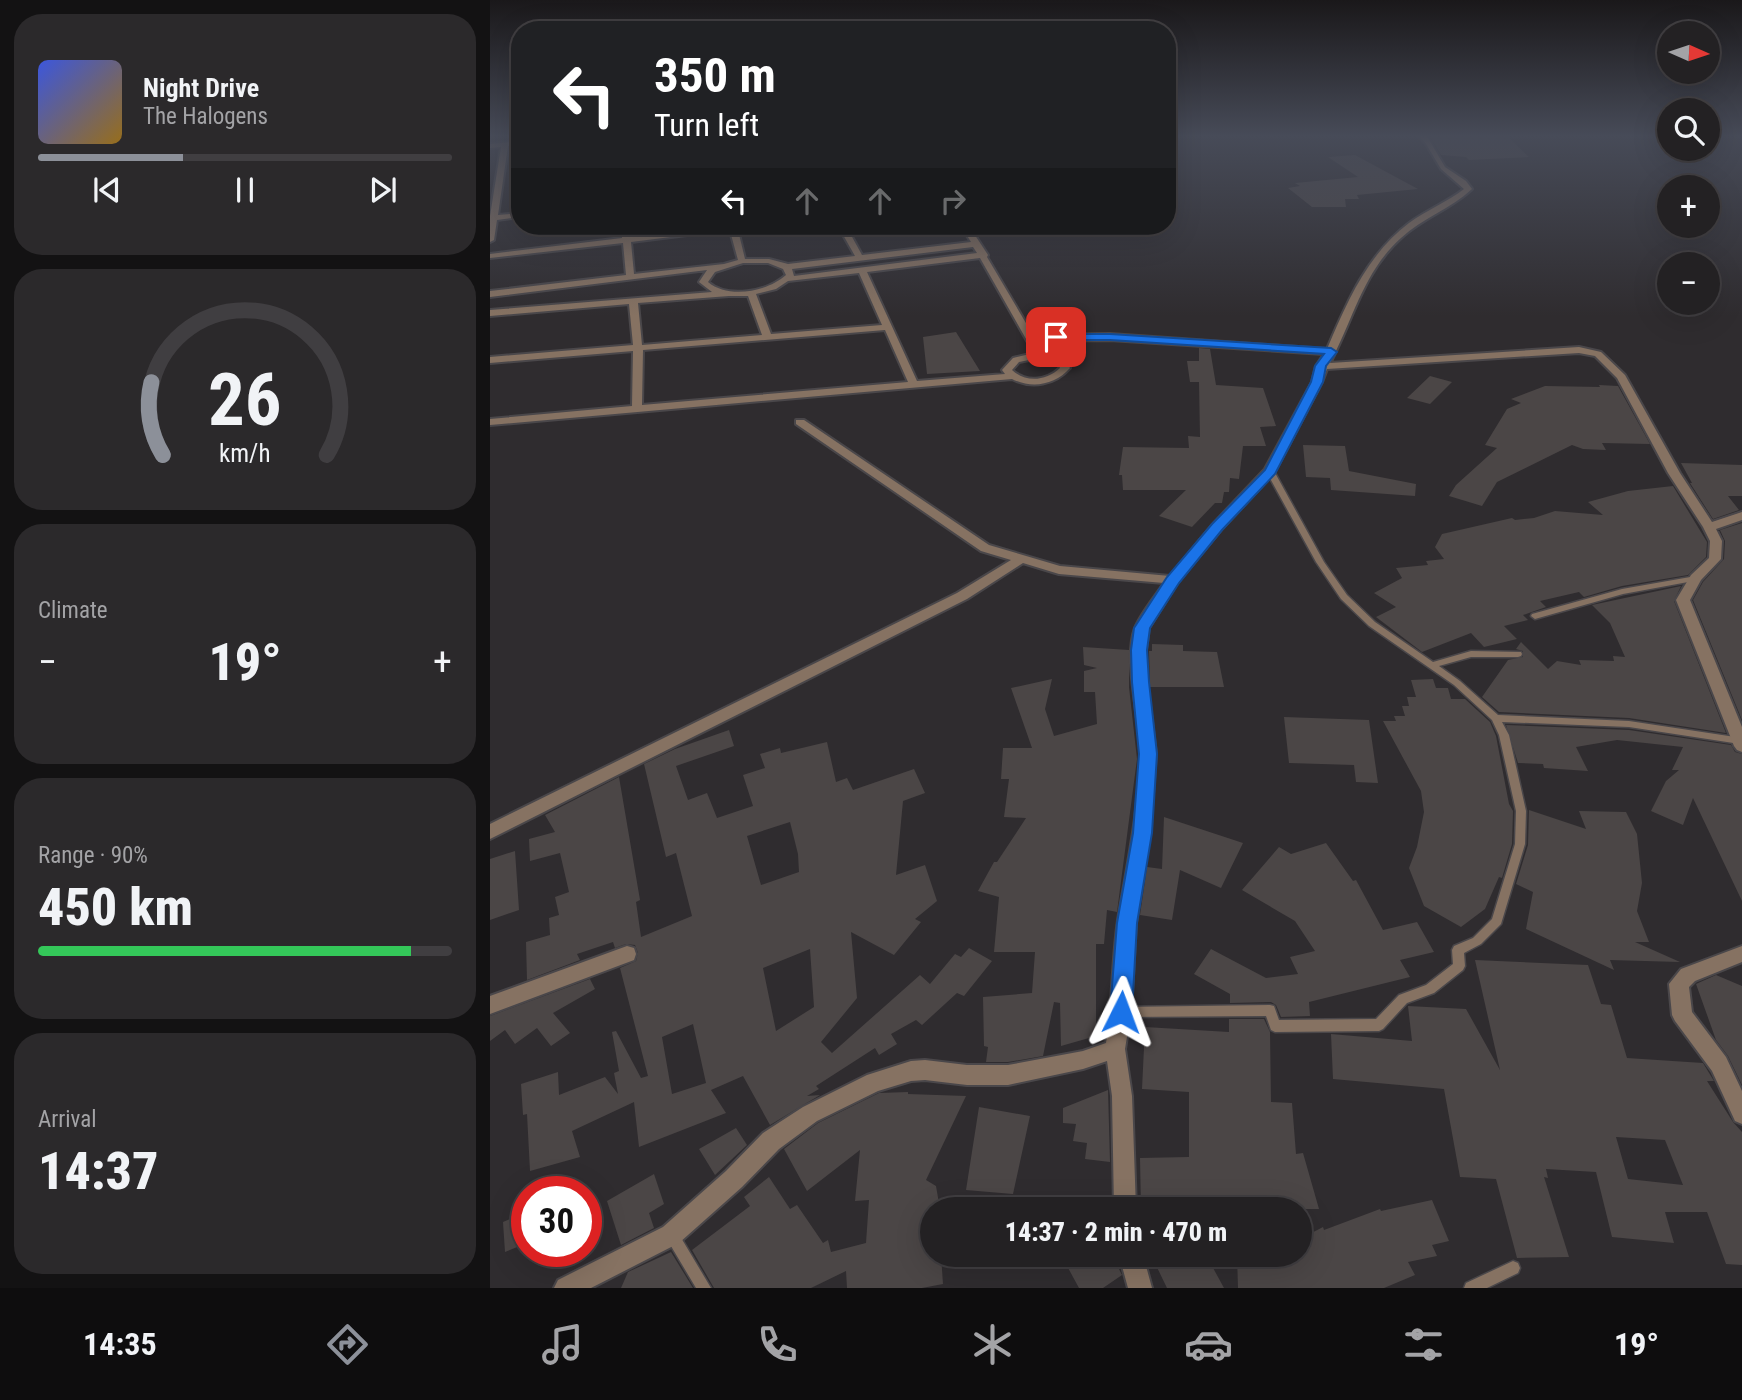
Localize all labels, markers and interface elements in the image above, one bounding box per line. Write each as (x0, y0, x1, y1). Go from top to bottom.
north arrow (1657, 21, 1720, 84)
map controls (1657, 21, 1720, 315)
text: 350 m (654, 47, 776, 104)
icon: left (539, 49, 630, 140)
text: Night Drive (143, 73, 259, 103)
button: search (1657, 98, 1720, 161)
text: The Halogens (143, 103, 268, 130)
text: Turn left (654, 106, 759, 144)
icon: previous (88, 171, 126, 209)
icon: pause (226, 171, 264, 209)
icon: next (364, 171, 402, 209)
button: + (1657, 175, 1720, 238)
icon: left (715, 182, 753, 220)
icon: ahead (788, 182, 826, 220)
icon: ahead (861, 182, 899, 220)
icon: right (934, 182, 972, 220)
button: − (1657, 252, 1720, 315)
pin (1026, 307, 1086, 367)
icon: arrive (1037, 318, 1075, 356)
text: 26 (208, 358, 282, 444)
text: km/h (219, 439, 271, 468)
text: Climate (38, 597, 108, 624)
text: 19° (208, 632, 282, 693)
text: − (38, 640, 57, 684)
text: + (433, 640, 452, 684)
text: Range · 90% (38, 842, 148, 869)
text: 450 km (38, 877, 193, 938)
position arrow (1084, 975, 1158, 1049)
text: Arrival (38, 1106, 97, 1133)
text: 14:37 (38, 1141, 158, 1202)
speed limit sign: 30 (511, 1176, 602, 1267)
text: 14:37 · 2 min · 470 m (1005, 1217, 1227, 1247)
icon: directions (323, 1320, 372, 1369)
icon: music (538, 1320, 587, 1369)
icon: phone (753, 1320, 802, 1369)
icon: climate (968, 1320, 1017, 1369)
icon: car (1184, 1320, 1233, 1369)
icon: filters (1399, 1320, 1448, 1369)
text: 14:35 (83, 1325, 157, 1363)
text: 19° (1614, 1325, 1659, 1363)

